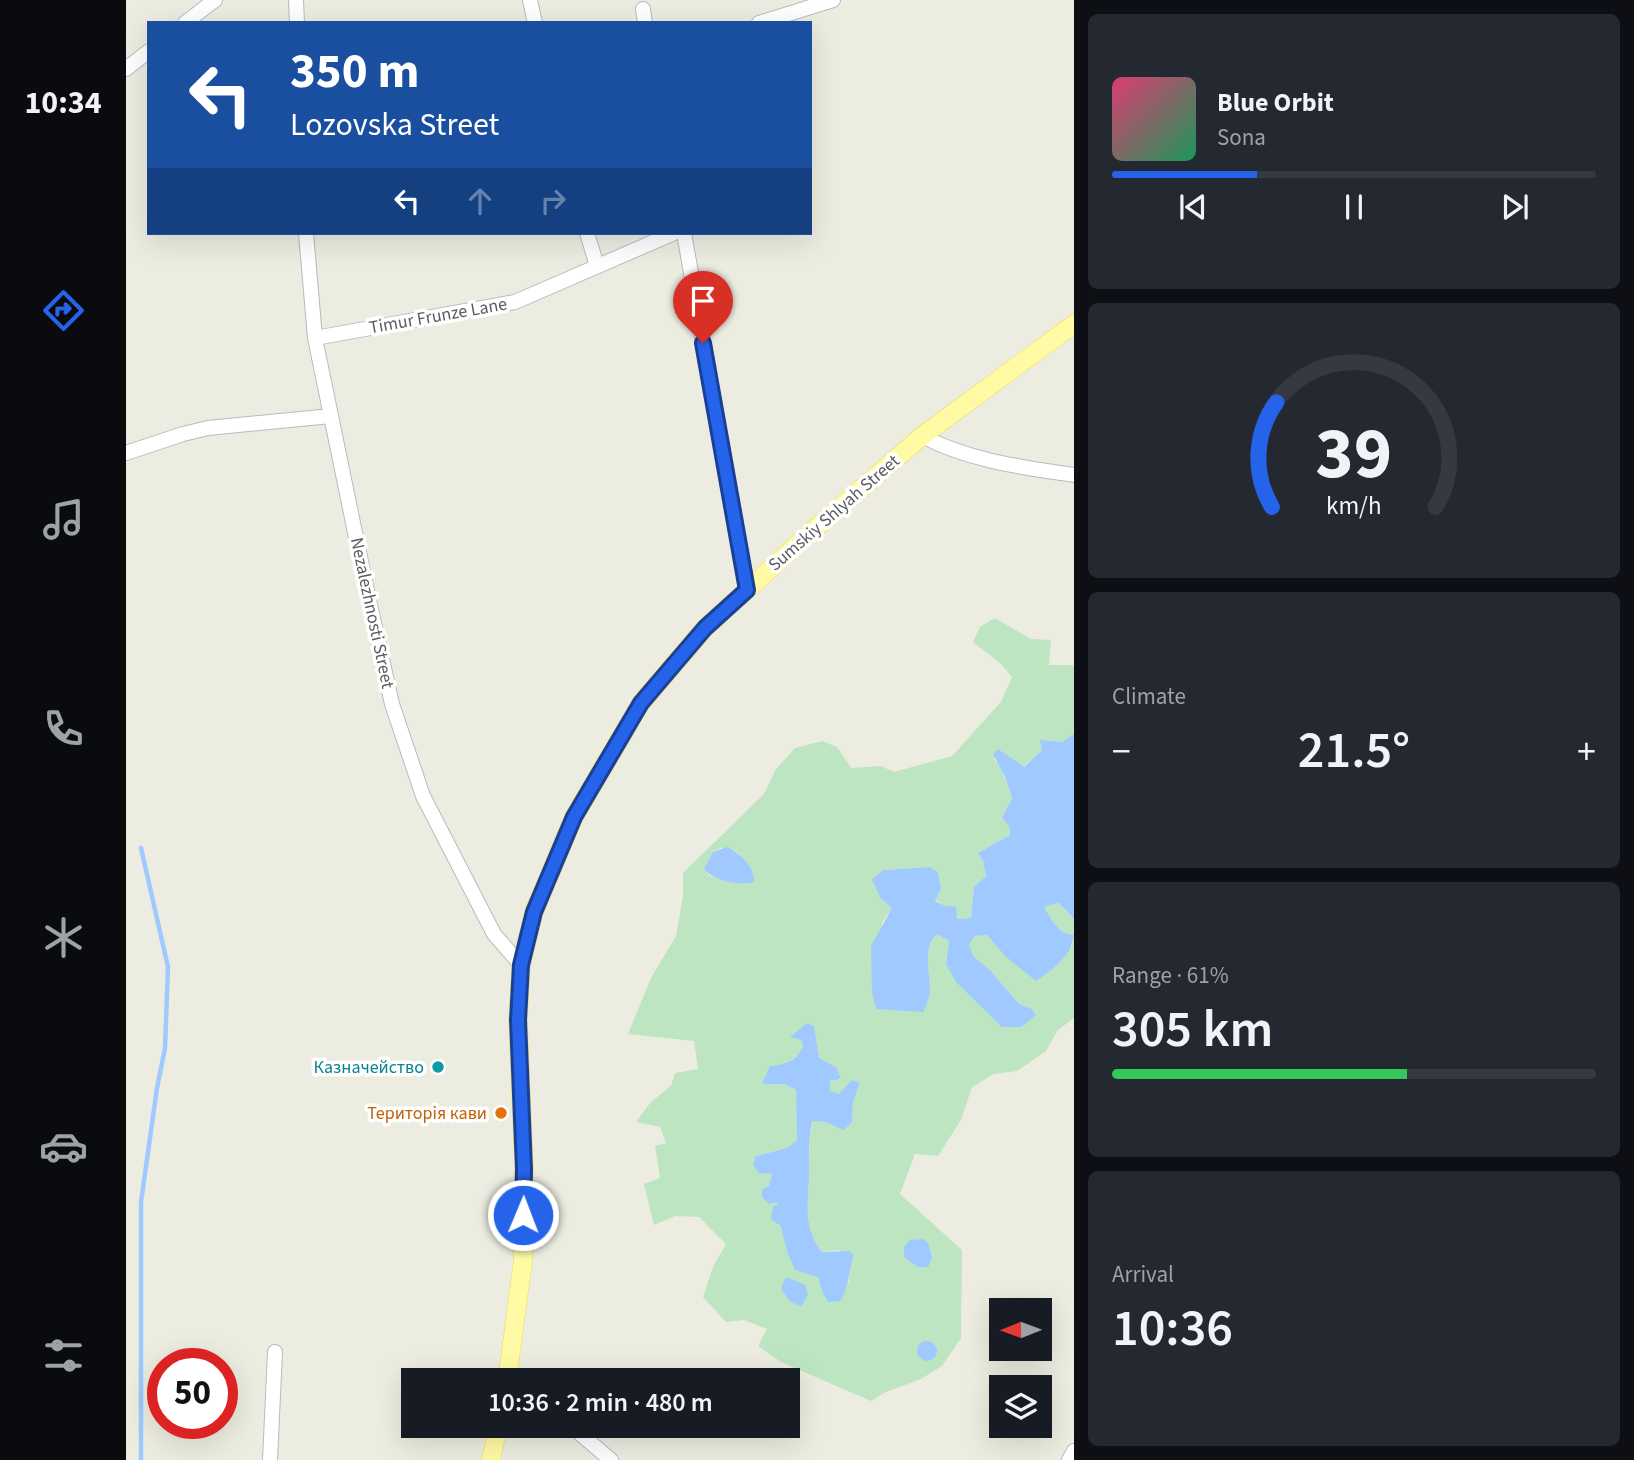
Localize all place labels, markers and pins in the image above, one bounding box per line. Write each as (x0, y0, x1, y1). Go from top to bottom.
pin (673, 271, 733, 343)
place label: Казначейство (314, 1055, 424, 1080)
marker: Казначейство (430, 1059, 446, 1075)
place label: Територія кави (367, 1101, 487, 1126)
marker: Територія кави (493, 1105, 509, 1121)

